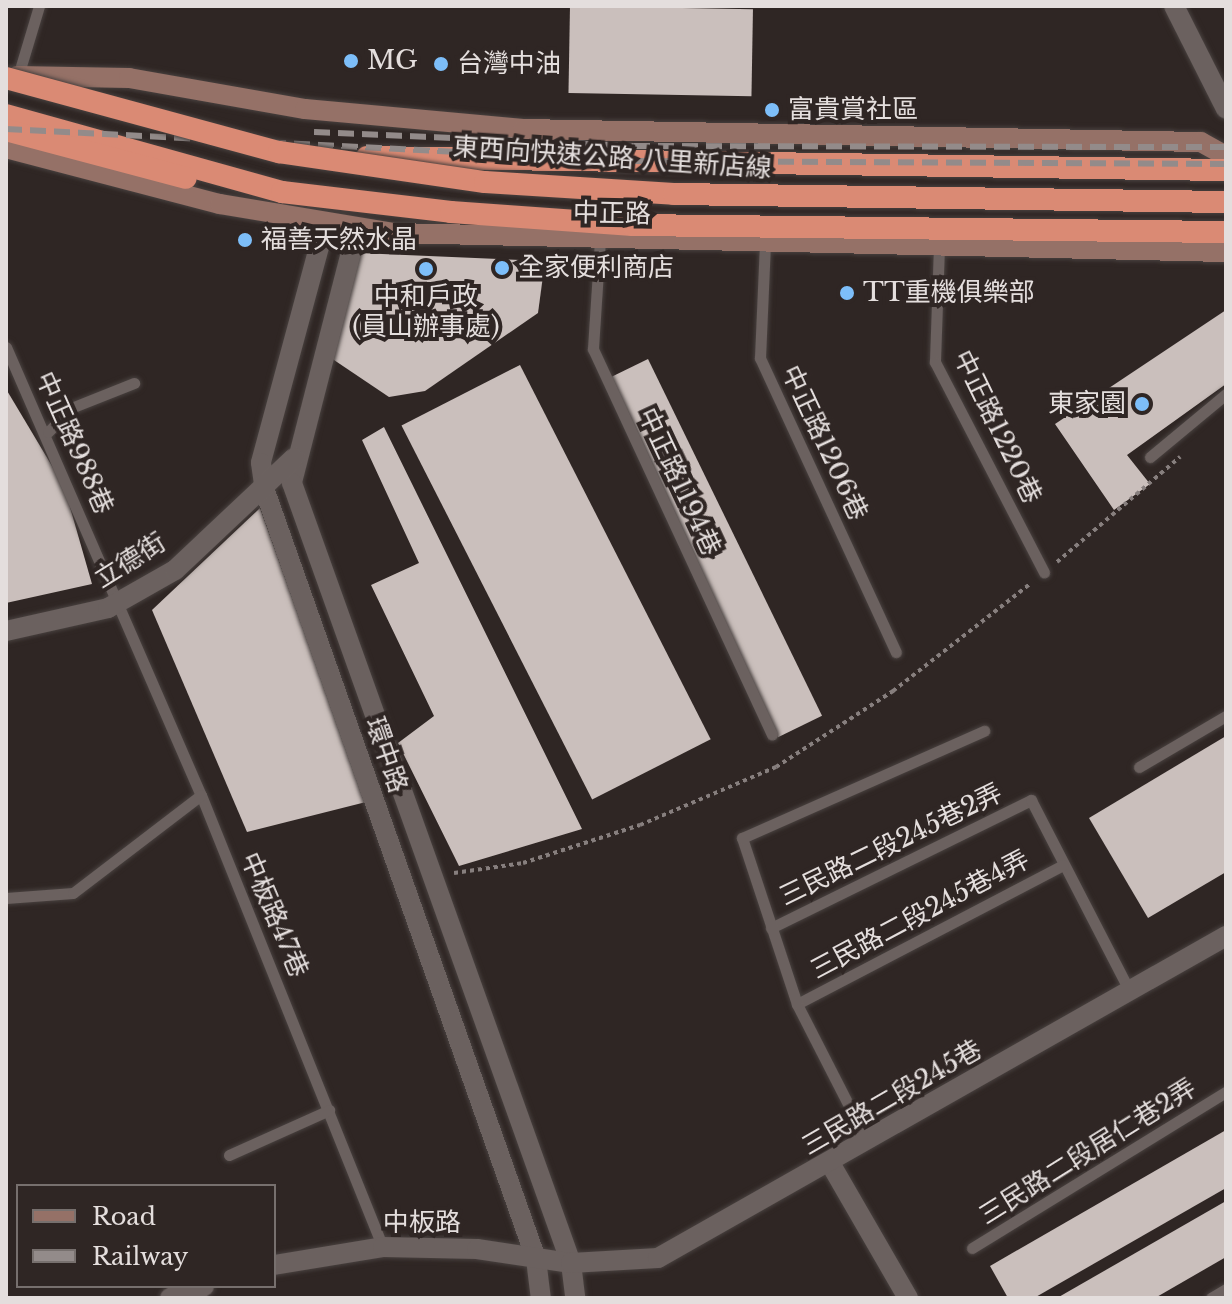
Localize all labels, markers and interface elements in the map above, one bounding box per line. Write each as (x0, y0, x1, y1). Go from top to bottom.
place label: MG (367, 45, 418, 77)
place label: 台灣中油 (457, 48, 561, 80)
marker: MG (342, 52, 360, 70)
marker: 台灣中油 (432, 55, 450, 73)
place label: 富貴賞社區 (788, 94, 918, 126)
marker: 富貴賞社區 (763, 101, 781, 119)
street label: 東西向快速公路 八里新店線 (452, 131, 772, 185)
street label: 中正路 (573, 198, 651, 230)
place label: 福善天然水晶 (261, 224, 417, 256)
marker: 福善天然水晶 (236, 231, 254, 249)
place label: 全家便利商店 (518, 252, 674, 284)
marker: 全家便利商店 (493, 259, 511, 277)
marker: 中和戶政 (員山辦事處) (417, 260, 435, 278)
place label: TT重機俱樂部 (863, 277, 1035, 309)
place label: 中和戶政 (員山辦事處) (352, 281, 500, 342)
marker: TT重機俱樂部 (838, 284, 856, 302)
street label: 中正路1220巷 (947, 345, 1047, 509)
street label: 中正路1206巷 (775, 361, 873, 525)
street label: 中正路988巷 (29, 367, 119, 519)
place label: 東家園 (1048, 388, 1126, 420)
marker: 東家園 (1133, 395, 1151, 413)
street label: 中正路1194巷 (631, 403, 727, 561)
street label: 立德街 (89, 527, 171, 595)
street label: 環中路 (359, 713, 413, 797)
street label: 三民路二段245巷2弄 (775, 777, 1007, 913)
street label: 三民路二段245巷4弄 (805, 844, 1035, 986)
street label: 中板路47巷 (234, 848, 314, 982)
street label: 三民路二段245巷 (797, 1034, 987, 1162)
street label: 三民路二段居仁巷2弄 (974, 1073, 1202, 1231)
legend (16, 1184, 276, 1288)
text: Road (92, 1202, 156, 1231)
street label: 中板路 (383, 1207, 461, 1239)
text: Railway (92, 1242, 188, 1271)

